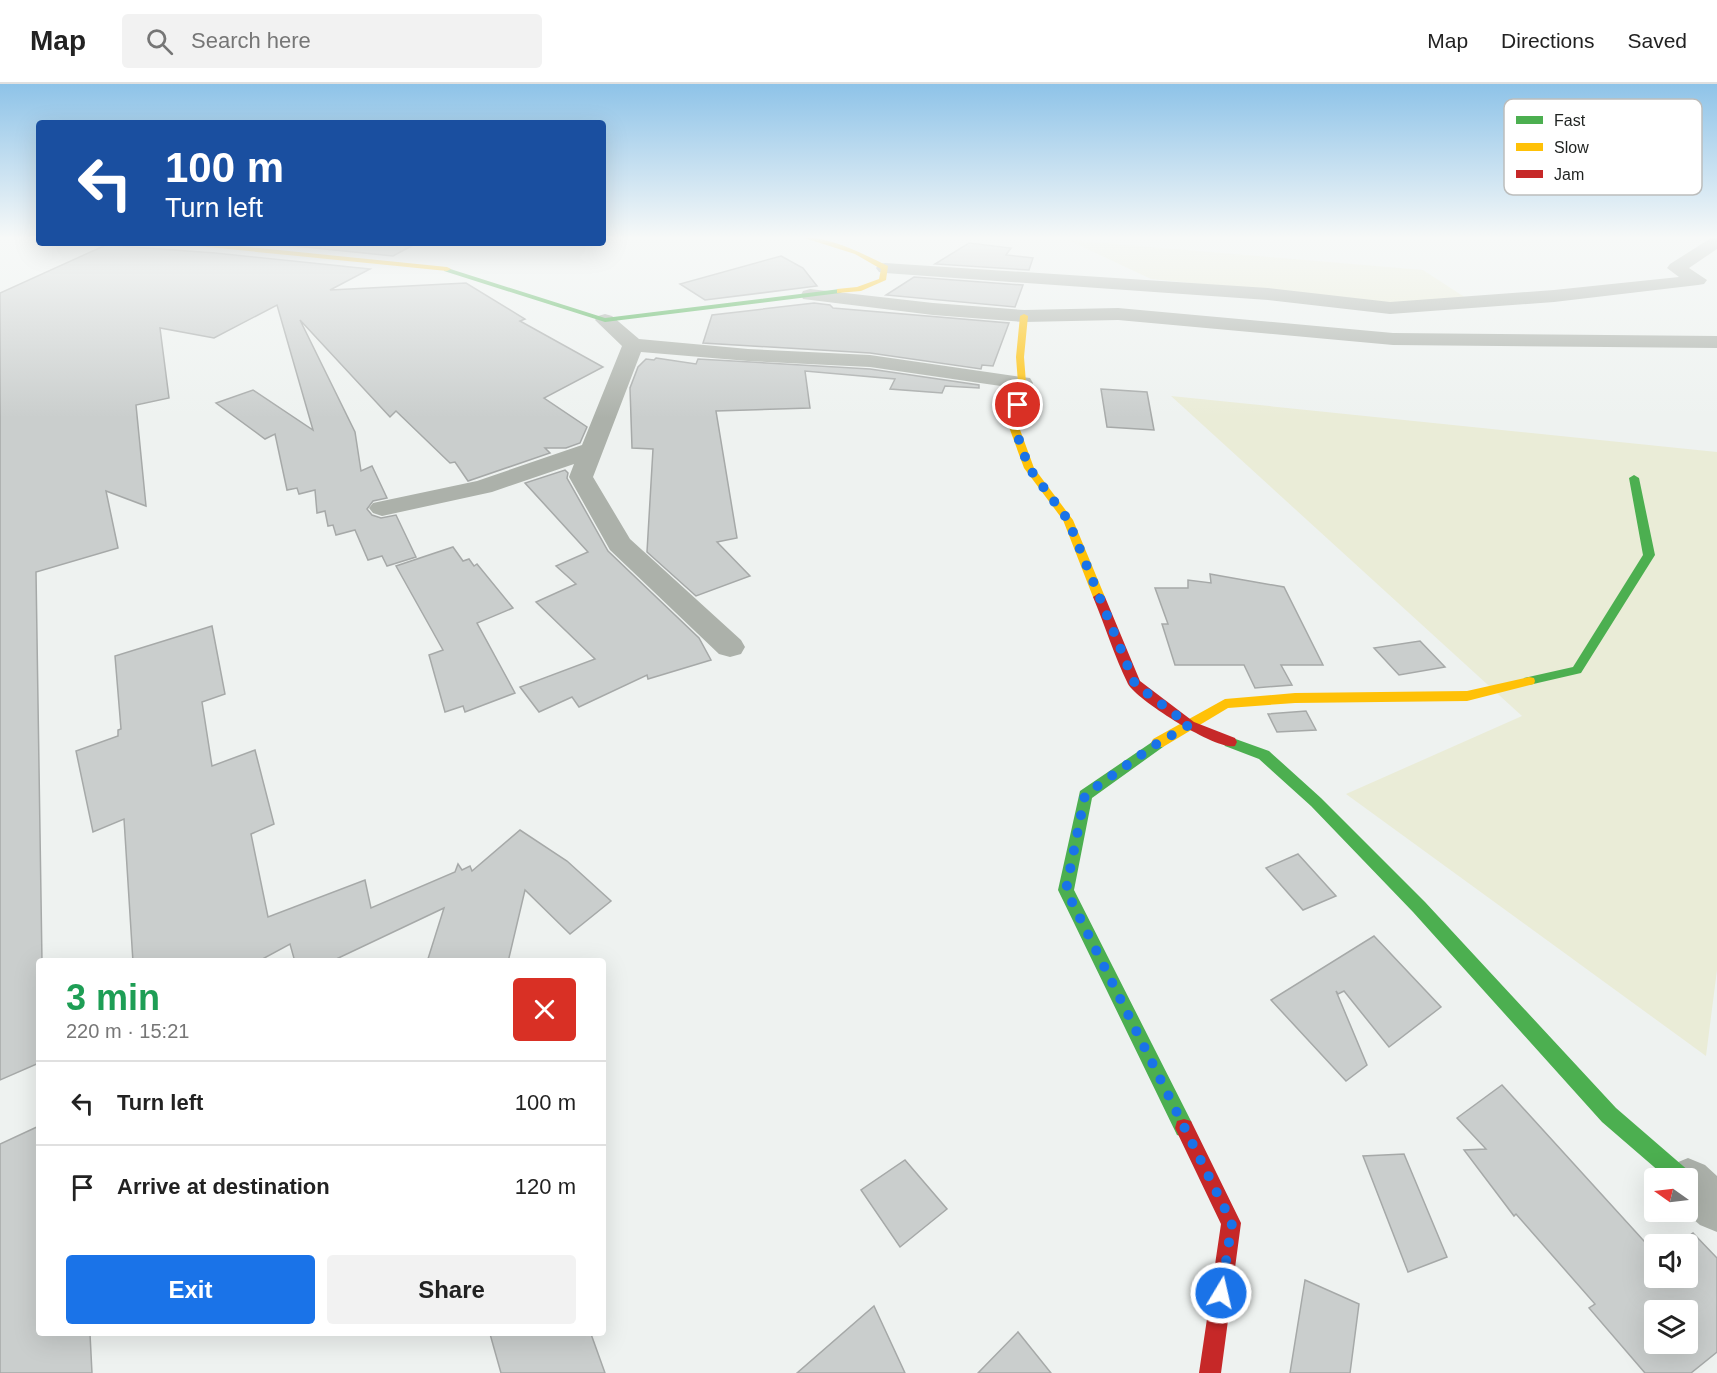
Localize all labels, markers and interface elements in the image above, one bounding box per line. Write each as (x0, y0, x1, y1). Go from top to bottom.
search box (122, 14, 542, 68)
text: Map (30, 25, 86, 56)
icon: search (143, 25, 176, 58)
text: Search here (191, 28, 311, 53)
text: Map (1427, 29, 1468, 52)
text: Directions (1501, 29, 1594, 52)
text: Saved (1627, 29, 1687, 52)
legend (1504, 99, 1702, 195)
text: Fast (1554, 112, 1586, 129)
text: Slow (1554, 139, 1589, 156)
icon: left (66, 144, 144, 222)
text: 100 m (165, 144, 284, 191)
text: Jam (1554, 166, 1584, 183)
text: Turn left (165, 193, 263, 223)
pin (992, 379, 1043, 430)
icon: arrive (1001, 388, 1034, 421)
text: 3 min (66, 977, 160, 1018)
button: close (513, 978, 576, 1041)
text: 220 m · 15:21 (66, 1020, 189, 1042)
icon: left (66, 1087, 99, 1120)
text: Turn left (117, 1090, 203, 1115)
text: 100 m (515, 1090, 576, 1115)
north arrow (1644, 1168, 1698, 1222)
map controls (1644, 1168, 1698, 1354)
icon: arrive (66, 1171, 99, 1204)
text: Arrive at destination (117, 1174, 330, 1199)
text: 120 m (515, 1174, 576, 1199)
button: sound (1644, 1234, 1698, 1288)
button: Exit (66, 1255, 315, 1324)
button: Share (327, 1255, 576, 1324)
position arrow (1189, 1261, 1253, 1325)
button: layers (1644, 1300, 1698, 1354)

